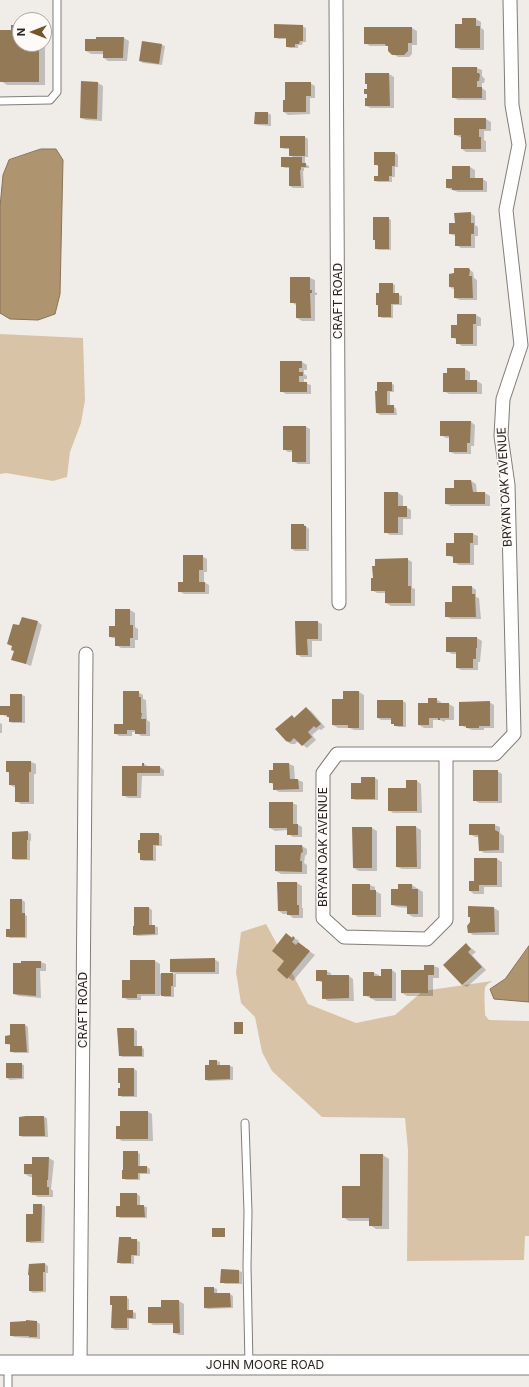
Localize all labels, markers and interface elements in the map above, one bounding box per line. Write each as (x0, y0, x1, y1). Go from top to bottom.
north arrow (12, 12, 52, 52)
text: N (14, 28, 28, 36)
street label: CRAFT ROAD (331, 263, 345, 339)
street label: BRYAN OAK AVENUE (495, 427, 515, 547)
street label: BRYAN OAK AVENUE (316, 787, 330, 907)
street label: CRAFT ROAD (76, 972, 90, 1048)
street label: JOHN MOORE ROAD (206, 1358, 324, 1372)

